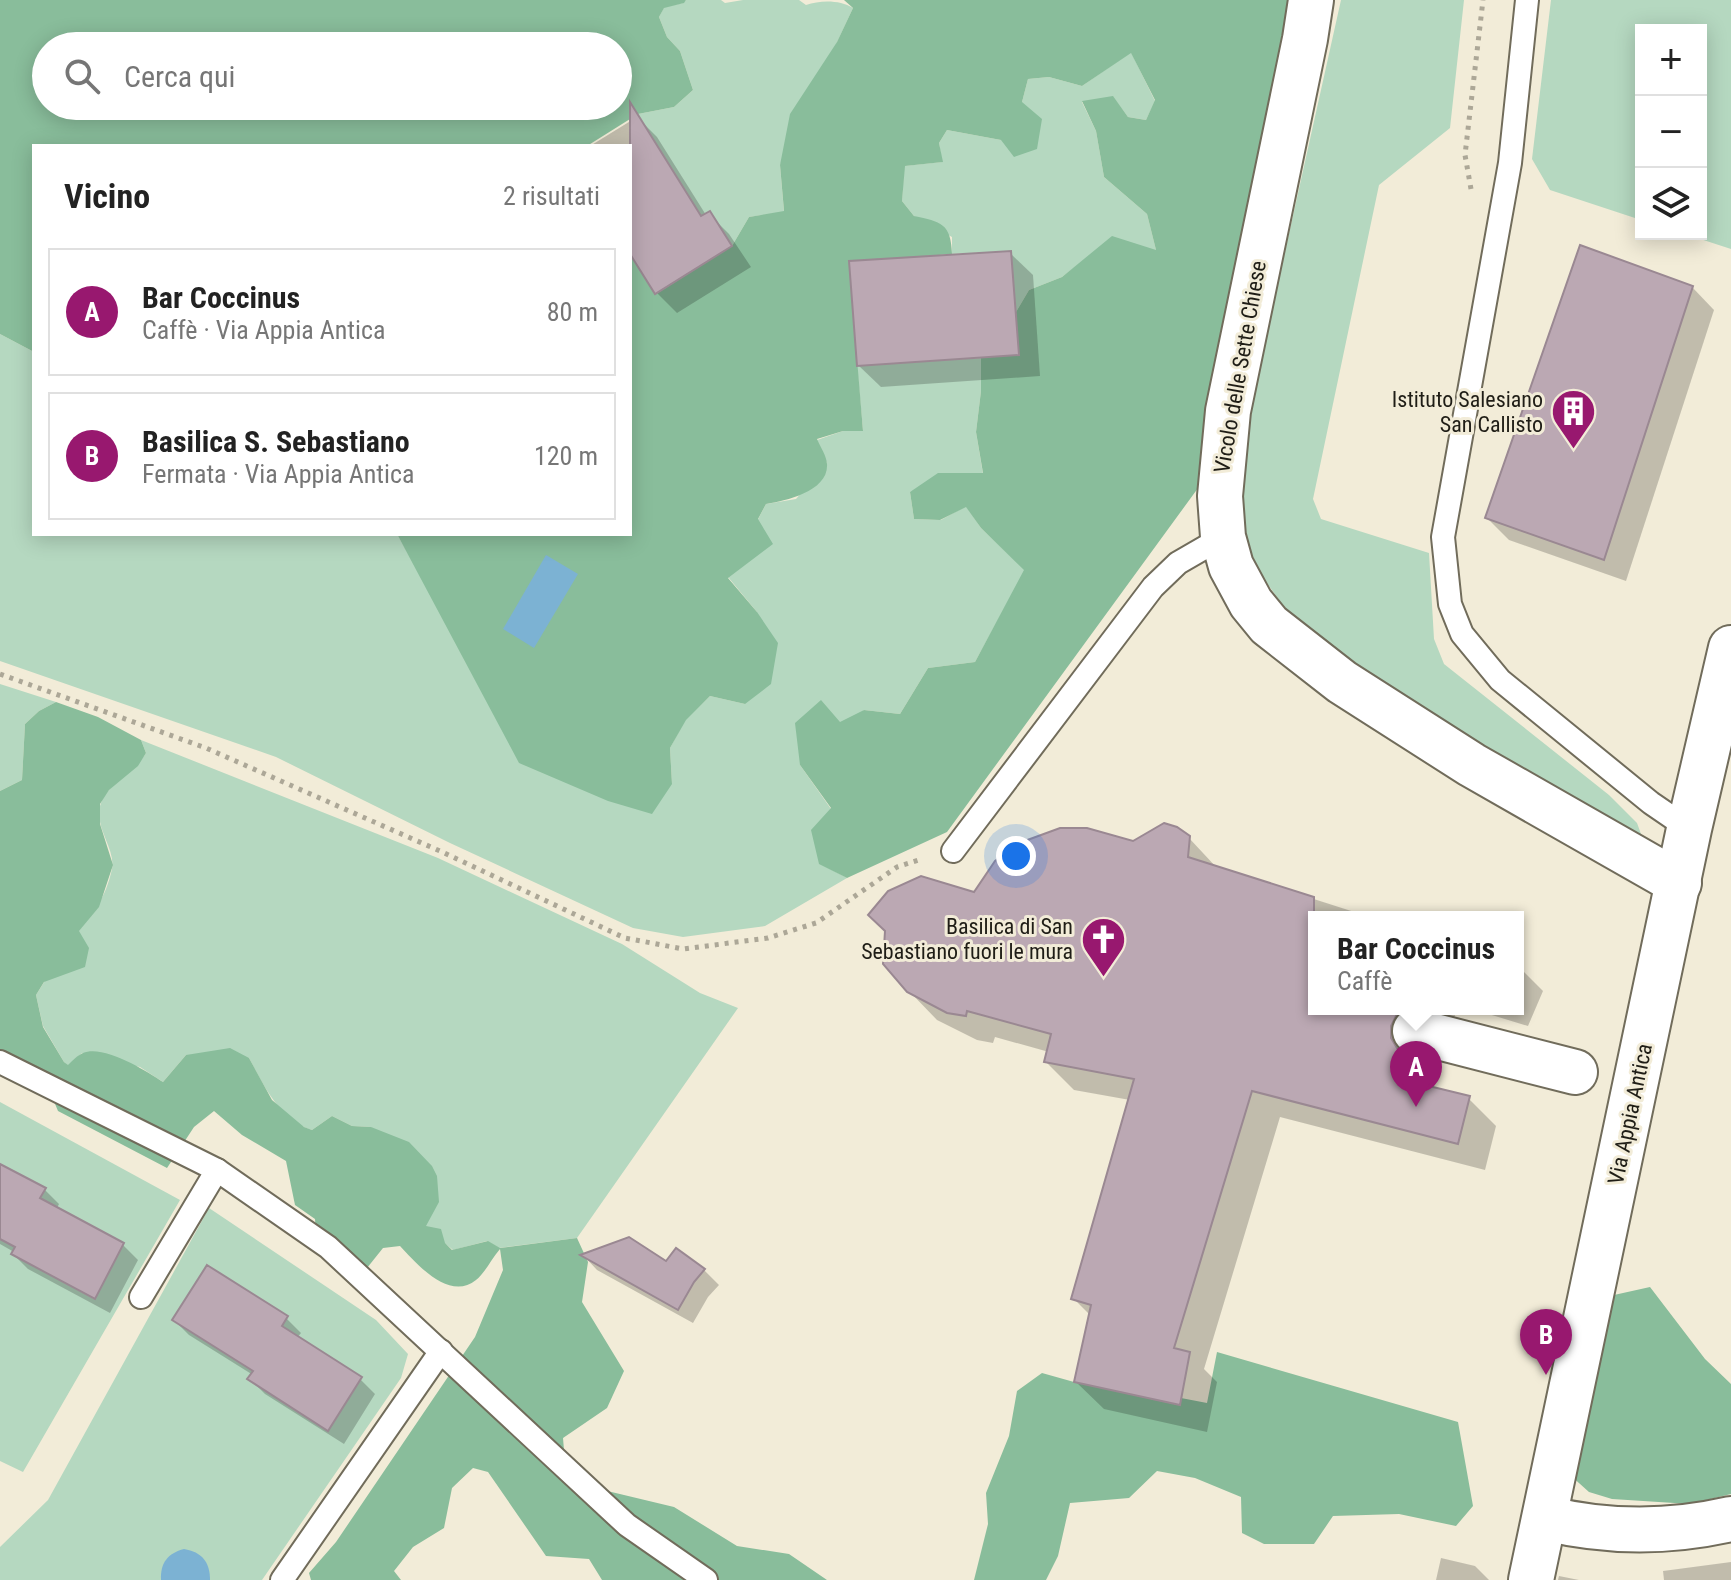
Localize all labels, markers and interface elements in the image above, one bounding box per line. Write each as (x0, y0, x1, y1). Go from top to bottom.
map controls (1635, 24, 1707, 240)
button: + (1635, 24, 1707, 96)
search box (32, 32, 632, 120)
icon: search (60, 54, 104, 98)
text: Cerca qui (124, 59, 235, 94)
button: − (1635, 96, 1707, 168)
button: layers (1635, 168, 1707, 240)
text: Vicino (64, 176, 150, 216)
text: 2 risultati (503, 181, 600, 211)
street label: Vicolo delle Sette Chiese (1209, 259, 1271, 475)
text: Bar Coccinus (142, 280, 300, 315)
text: A (84, 297, 100, 327)
text: 80 m (547, 297, 598, 327)
text: Caffè · Via Appia Antica (142, 315, 386, 345)
place label: Istituto Salesiano San Callisto (1392, 387, 1543, 437)
building icon: Istituto Salesiano San Callisto (1550, 388, 1598, 451)
text: Basilica S. Sebastiano (142, 424, 410, 459)
text: B (85, 441, 99, 471)
text: 120 m (534, 441, 598, 471)
text: Fermata · Via Appia Antica (142, 459, 415, 489)
your location (996, 836, 1036, 876)
popup (1308, 911, 1524, 1015)
place label: Basilica di San Sebastiano fuori le mura (861, 914, 1073, 964)
church icon: Basilica di San Sebastiano fuori le mura (1080, 915, 1128, 978)
text: Bar Coccinus (1337, 931, 1495, 966)
text: Caffè (1337, 966, 1392, 996)
pin: A (1390, 1041, 1442, 1107)
street label: Via Appia Antica (1603, 1041, 1657, 1187)
pin: B (1520, 1309, 1572, 1375)

